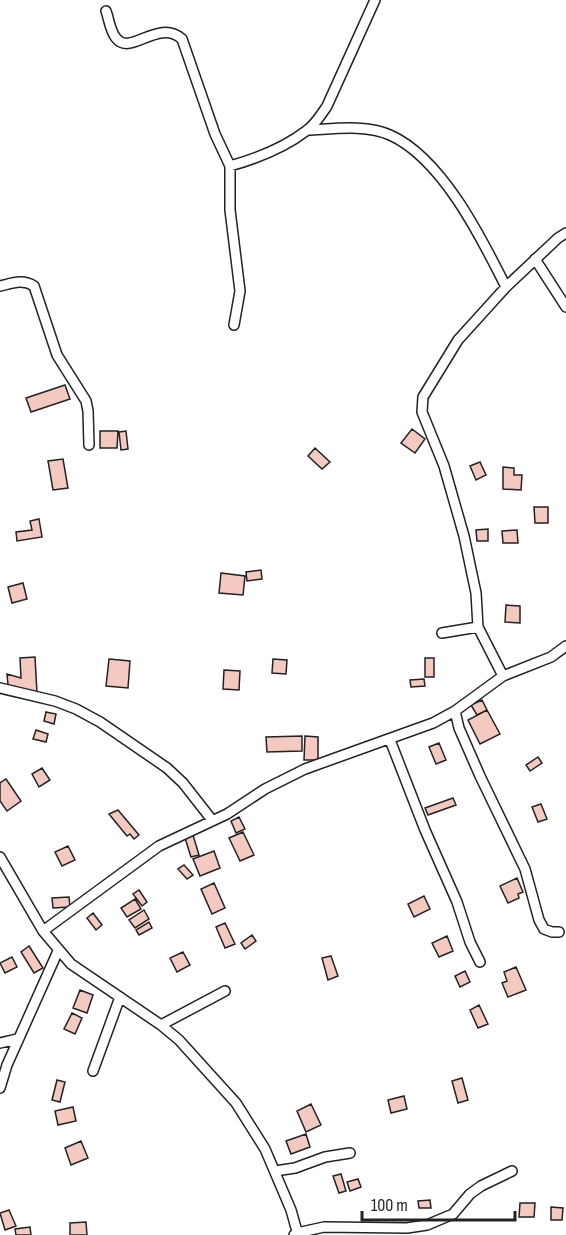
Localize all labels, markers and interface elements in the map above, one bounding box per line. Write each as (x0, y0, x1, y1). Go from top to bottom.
scale bar (362, 1184, 515, 1222)
text: 100 m (371, 1195, 408, 1216)

